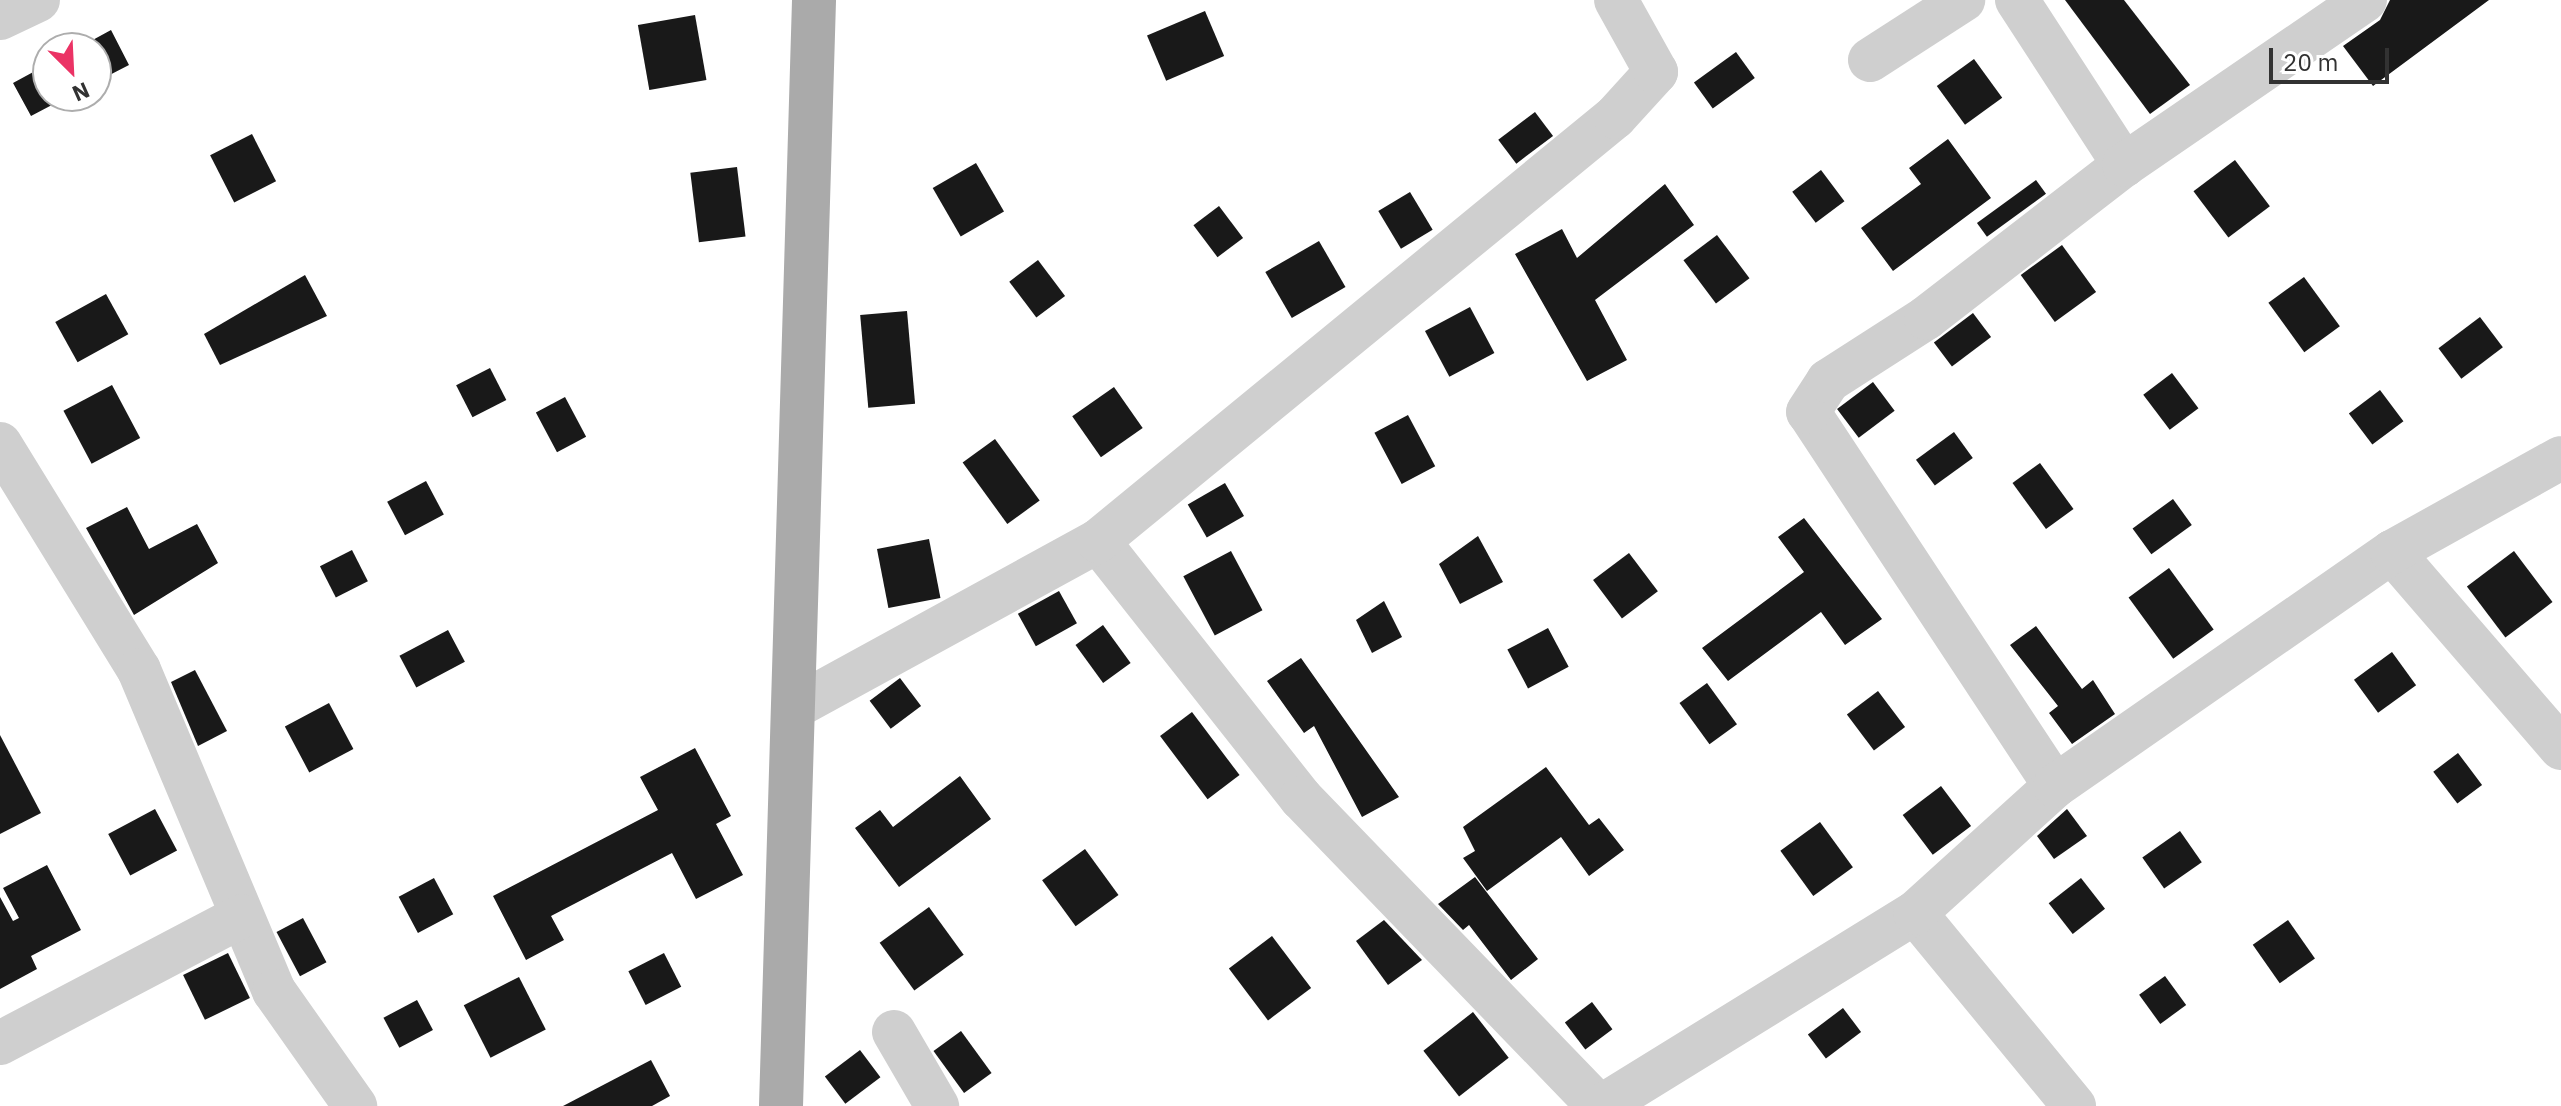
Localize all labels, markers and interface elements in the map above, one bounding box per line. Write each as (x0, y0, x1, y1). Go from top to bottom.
north arrow (32, 32, 112, 112)
scale bar (2273, 32, 2393, 82)
text: 20 m (2283, 46, 2338, 78)
text: N (68, 76, 94, 109)

